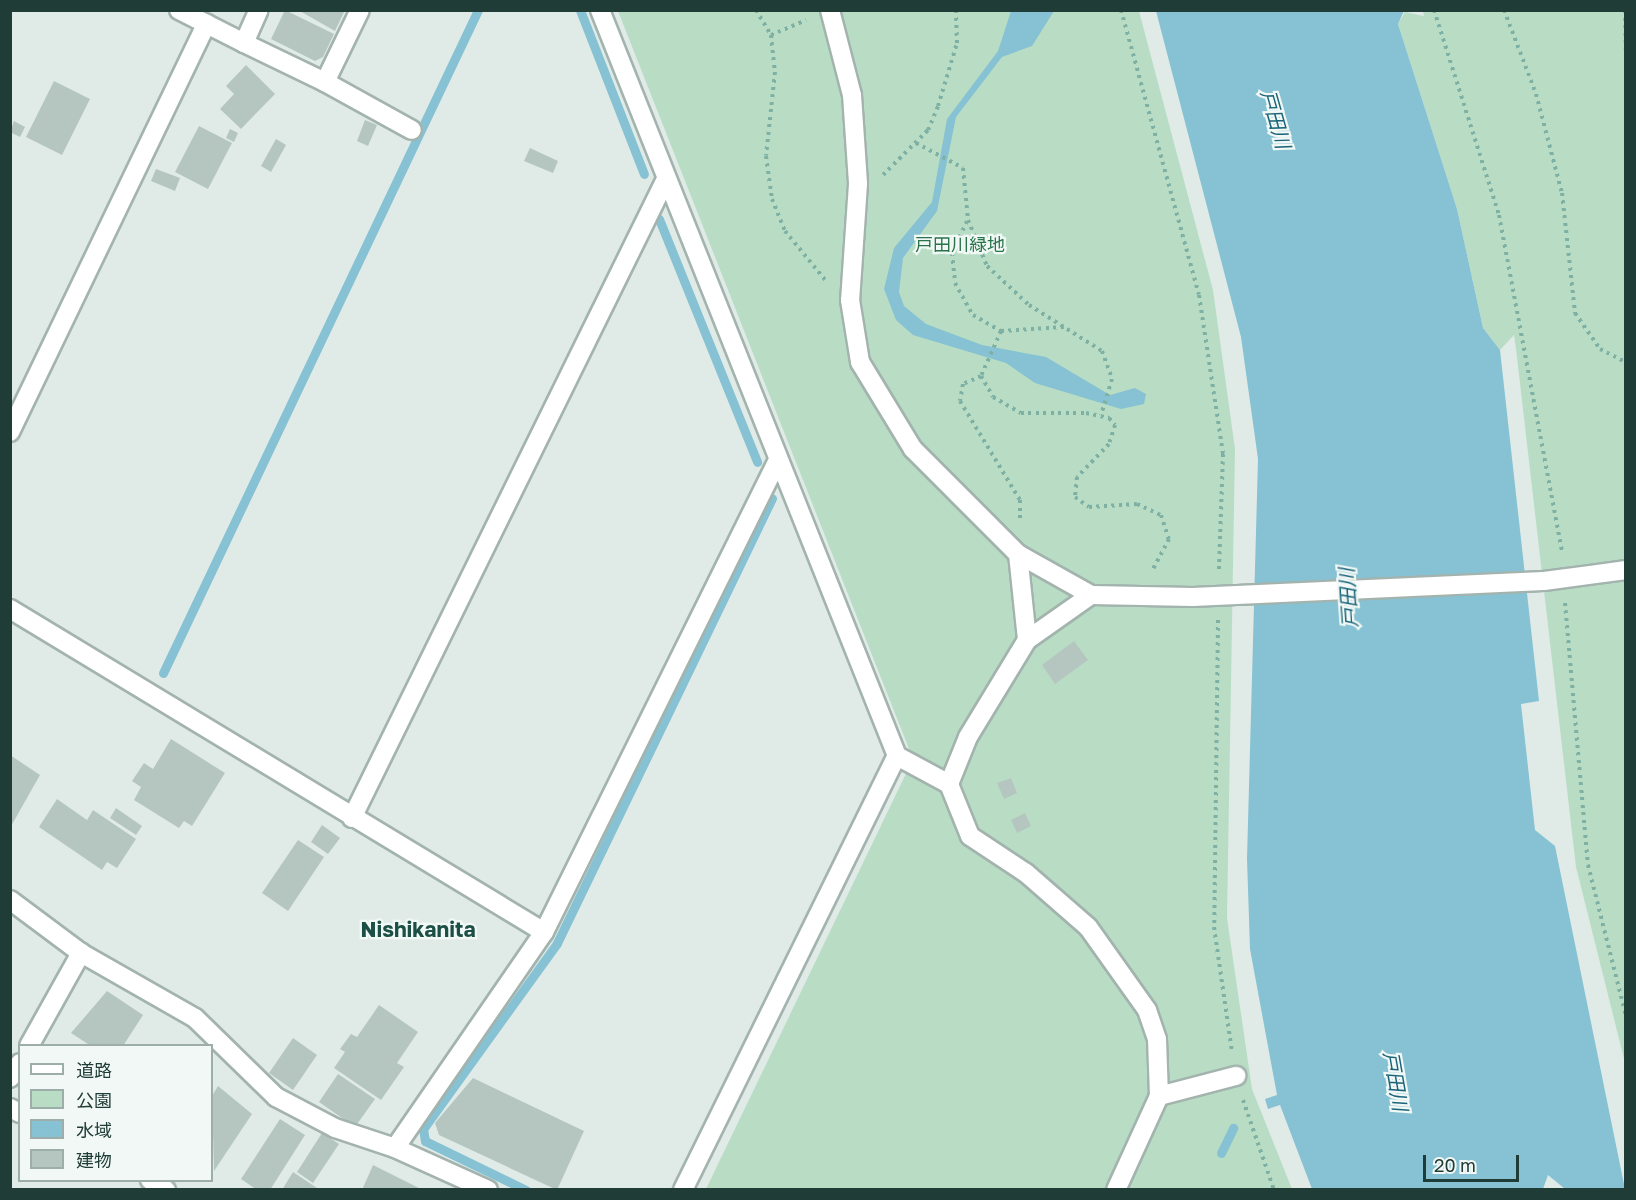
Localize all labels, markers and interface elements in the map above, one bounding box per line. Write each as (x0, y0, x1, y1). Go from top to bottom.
water label: 戸田川 (1256, 87, 1296, 151)
park label: 戸田川緑地 (915, 233, 1005, 255)
water label: 戸田川 (1334, 567, 1362, 629)
district label: Nishikanita (360, 916, 476, 942)
legend (18, 1044, 213, 1182)
water label: 戸田川 (1379, 1049, 1413, 1113)
text: 道路 (76, 1059, 112, 1081)
text: 公園 (76, 1089, 112, 1111)
text: 水域 (76, 1119, 112, 1141)
scale bar (1426, 1143, 1522, 1181)
text: 建物 (76, 1149, 112, 1171)
text: 20 m (1434, 1154, 1476, 1176)

